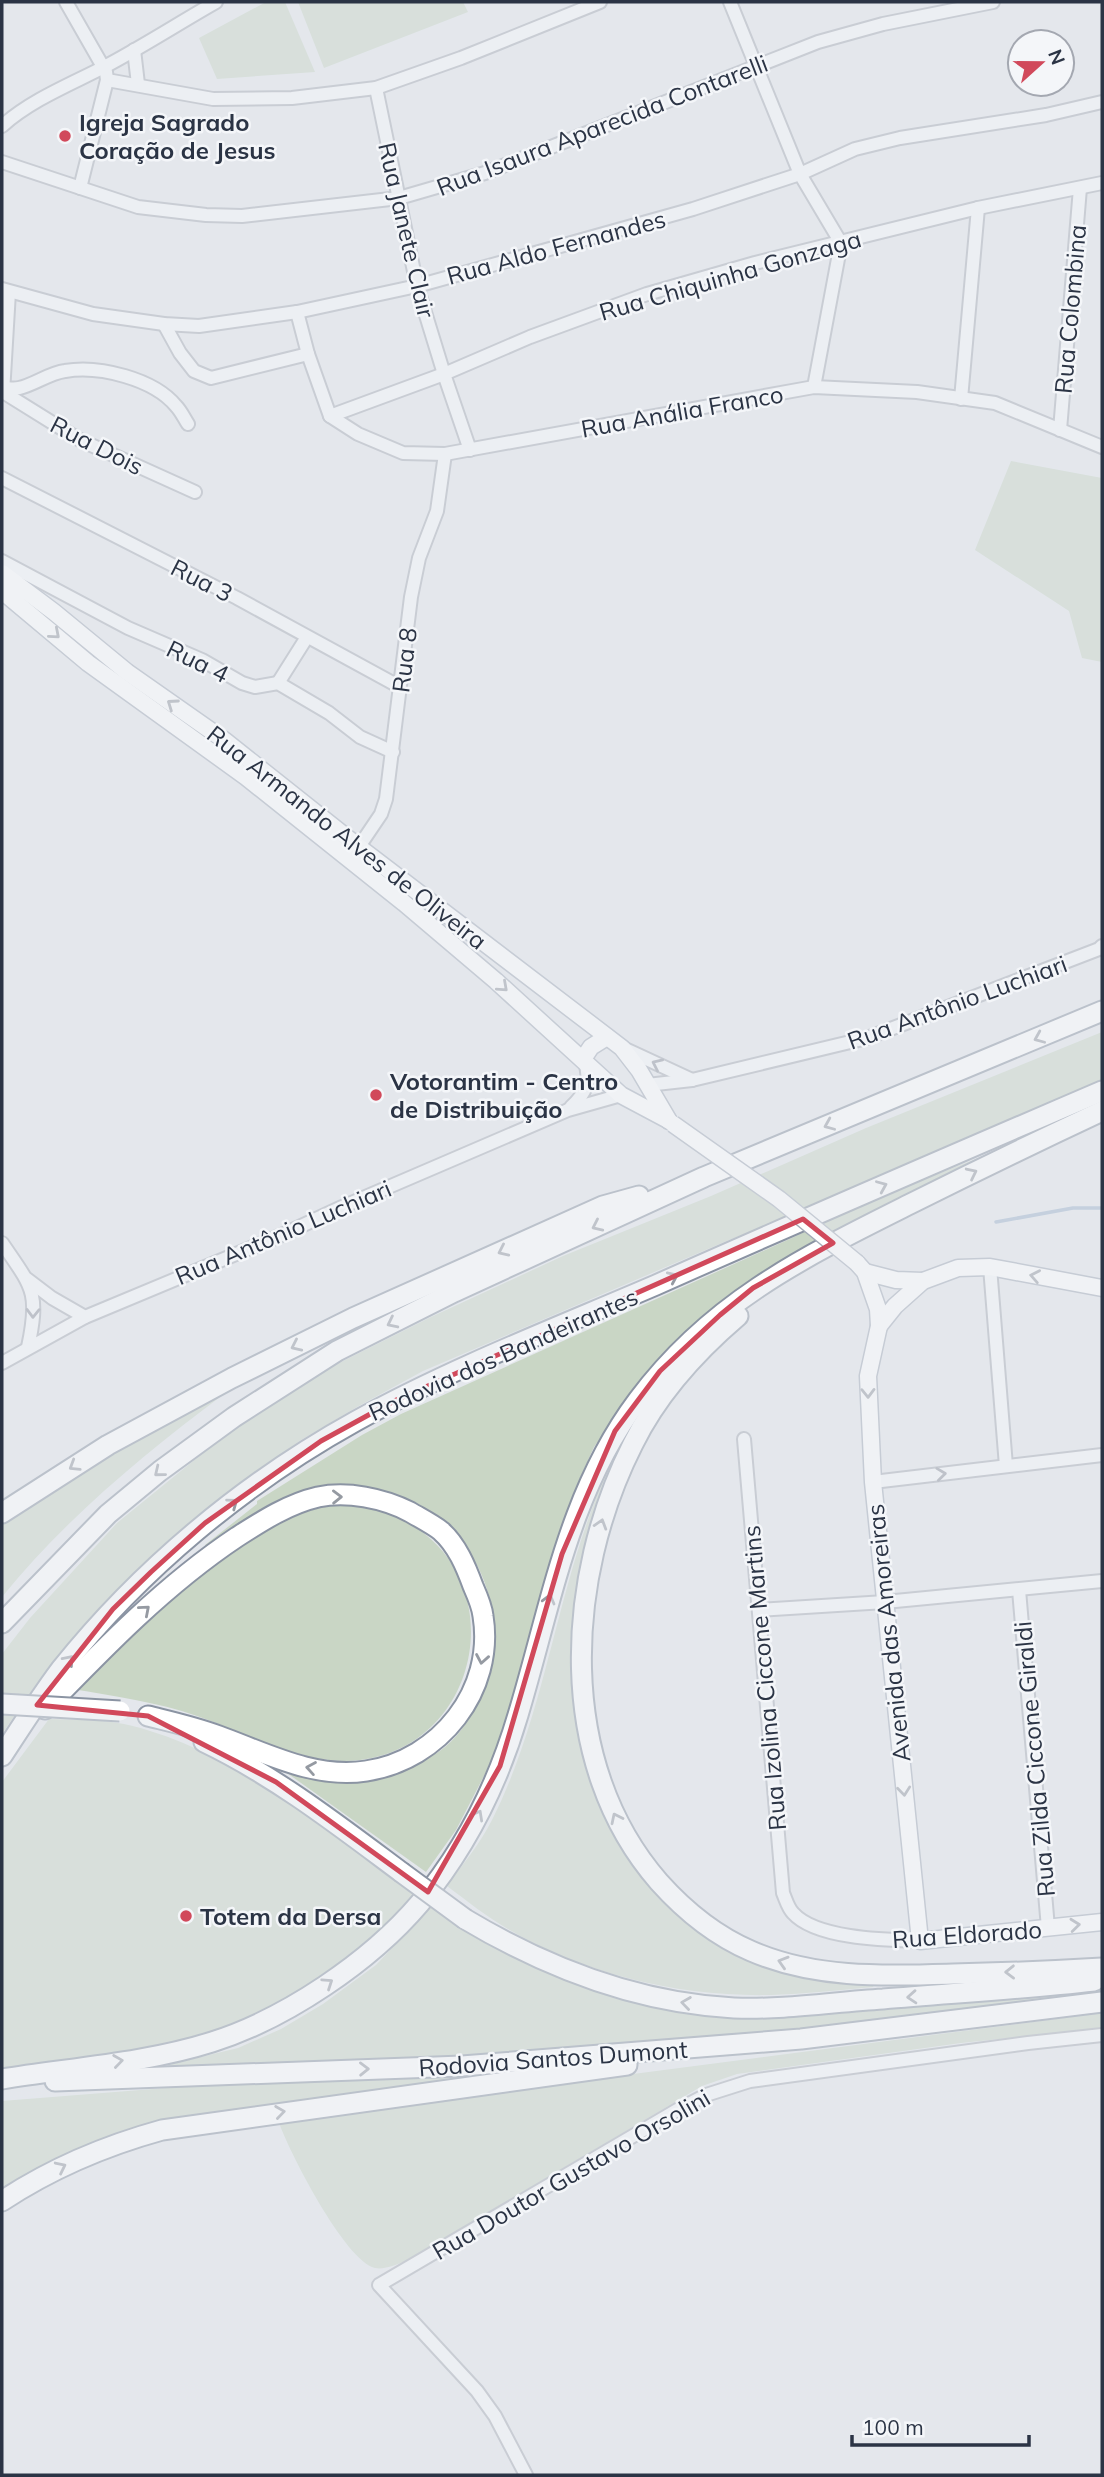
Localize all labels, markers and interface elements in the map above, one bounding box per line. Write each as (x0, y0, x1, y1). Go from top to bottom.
north arrow (1006, 28, 1076, 98)
text: N (1043, 46, 1071, 68)
street label: Rua Isaura Aparecida Contarelli (432, 48, 772, 202)
place label: Igreja Sagrado Coração de Jesus (79, 107, 276, 165)
marker: Igreja Sagrado Coração de Jesus (57, 128, 73, 144)
street label: Rua Janete Clair (372, 139, 442, 321)
street label: Rua Aldo Fernandes (443, 203, 669, 291)
street label: Rua Chiquinha Gonzaga (596, 223, 864, 327)
street label: Rua Colombina (1048, 223, 1092, 395)
street label: Rua Anália Franco (578, 378, 786, 444)
street label: Rua Dois (45, 409, 149, 481)
street label: Rua 3 (166, 552, 238, 608)
one-way arrow (46, 626, 59, 638)
street label: Rua 8 (385, 626, 423, 694)
street label: Rua 4 (162, 633, 234, 689)
one-way arrow (167, 700, 180, 712)
street label: Rua Armando Alves de Oliveira (201, 719, 493, 955)
street label: Rua Antônio Luchiari (843, 948, 1071, 1056)
one-way arrow (494, 979, 507, 991)
one-way arrow (1034, 1030, 1047, 1044)
one-way arrow (652, 1058, 664, 1072)
place label: Votorantim - Centro de Distribuição (389, 1066, 618, 1124)
marker: Votorantim - Centro de Distribuição (368, 1087, 384, 1103)
one-way arrow (824, 1117, 836, 1131)
one-way arrow (965, 1168, 977, 1182)
street label: Rua Antônio Luchiari (170, 1173, 396, 1291)
one-way arrow (875, 1180, 887, 1194)
one-way arrow (592, 1218, 605, 1232)
one-way arrow (497, 1243, 510, 1257)
one-way arrow (1029, 1269, 1041, 1284)
one-way arrow (666, 1271, 679, 1285)
street label: Rodovia dos Bandeirantes (364, 1281, 642, 1427)
one-way arrow (25, 1308, 41, 1319)
one-way arrow (387, 1315, 399, 1329)
one-way arrow (291, 1337, 303, 1351)
one-way arrow (861, 1388, 876, 1399)
one-way arrow (69, 1457, 82, 1470)
one-way arrow (155, 1463, 167, 1476)
one-way arrow (935, 1467, 946, 1482)
one-way arrow (332, 1489, 343, 1504)
one-way arrow (225, 1499, 237, 1511)
street label: Avenida das Amoreiras (860, 1503, 916, 1763)
one-way arrow (593, 1519, 608, 1531)
street label: Rua Izolina Ciccone Martins (736, 1524, 792, 1832)
one-way arrow (541, 1593, 555, 1605)
one-way arrow (136, 1606, 149, 1618)
street label: Rua Zilda Ciccone Giraldi (1007, 1620, 1061, 1898)
one-way arrow (475, 1654, 490, 1665)
one-way arrow (61, 1656, 73, 1669)
one-way arrow (305, 1762, 317, 1777)
one-way arrow (896, 1785, 911, 1796)
one-way arrow (470, 1809, 483, 1822)
one-way arrow (611, 1813, 625, 1825)
place label: Totem da Dersa (200, 1901, 381, 1931)
marker: Totem da Dersa (178, 1908, 194, 1924)
street label: Rua Eldorado (891, 1914, 1043, 1954)
one-way arrow (1069, 1918, 1081, 1933)
one-way arrow (778, 1956, 790, 1971)
one-way arrow (1004, 1965, 1015, 1980)
one-way arrow (320, 1978, 333, 1991)
one-way arrow (906, 1989, 917, 2004)
one-way arrow (680, 1996, 691, 2011)
street label: Rodovia Santos Dumont (417, 2034, 689, 2082)
one-way arrow (112, 2054, 124, 2069)
one-way arrow (358, 2062, 369, 2077)
street label: Rua Doutor Gustavo Orsolini (427, 2082, 715, 2266)
one-way arrow (274, 2105, 286, 2120)
one-way arrow (54, 2161, 66, 2175)
scale bar (852, 2404, 1029, 2448)
text: 100 m (862, 2414, 924, 2440)

